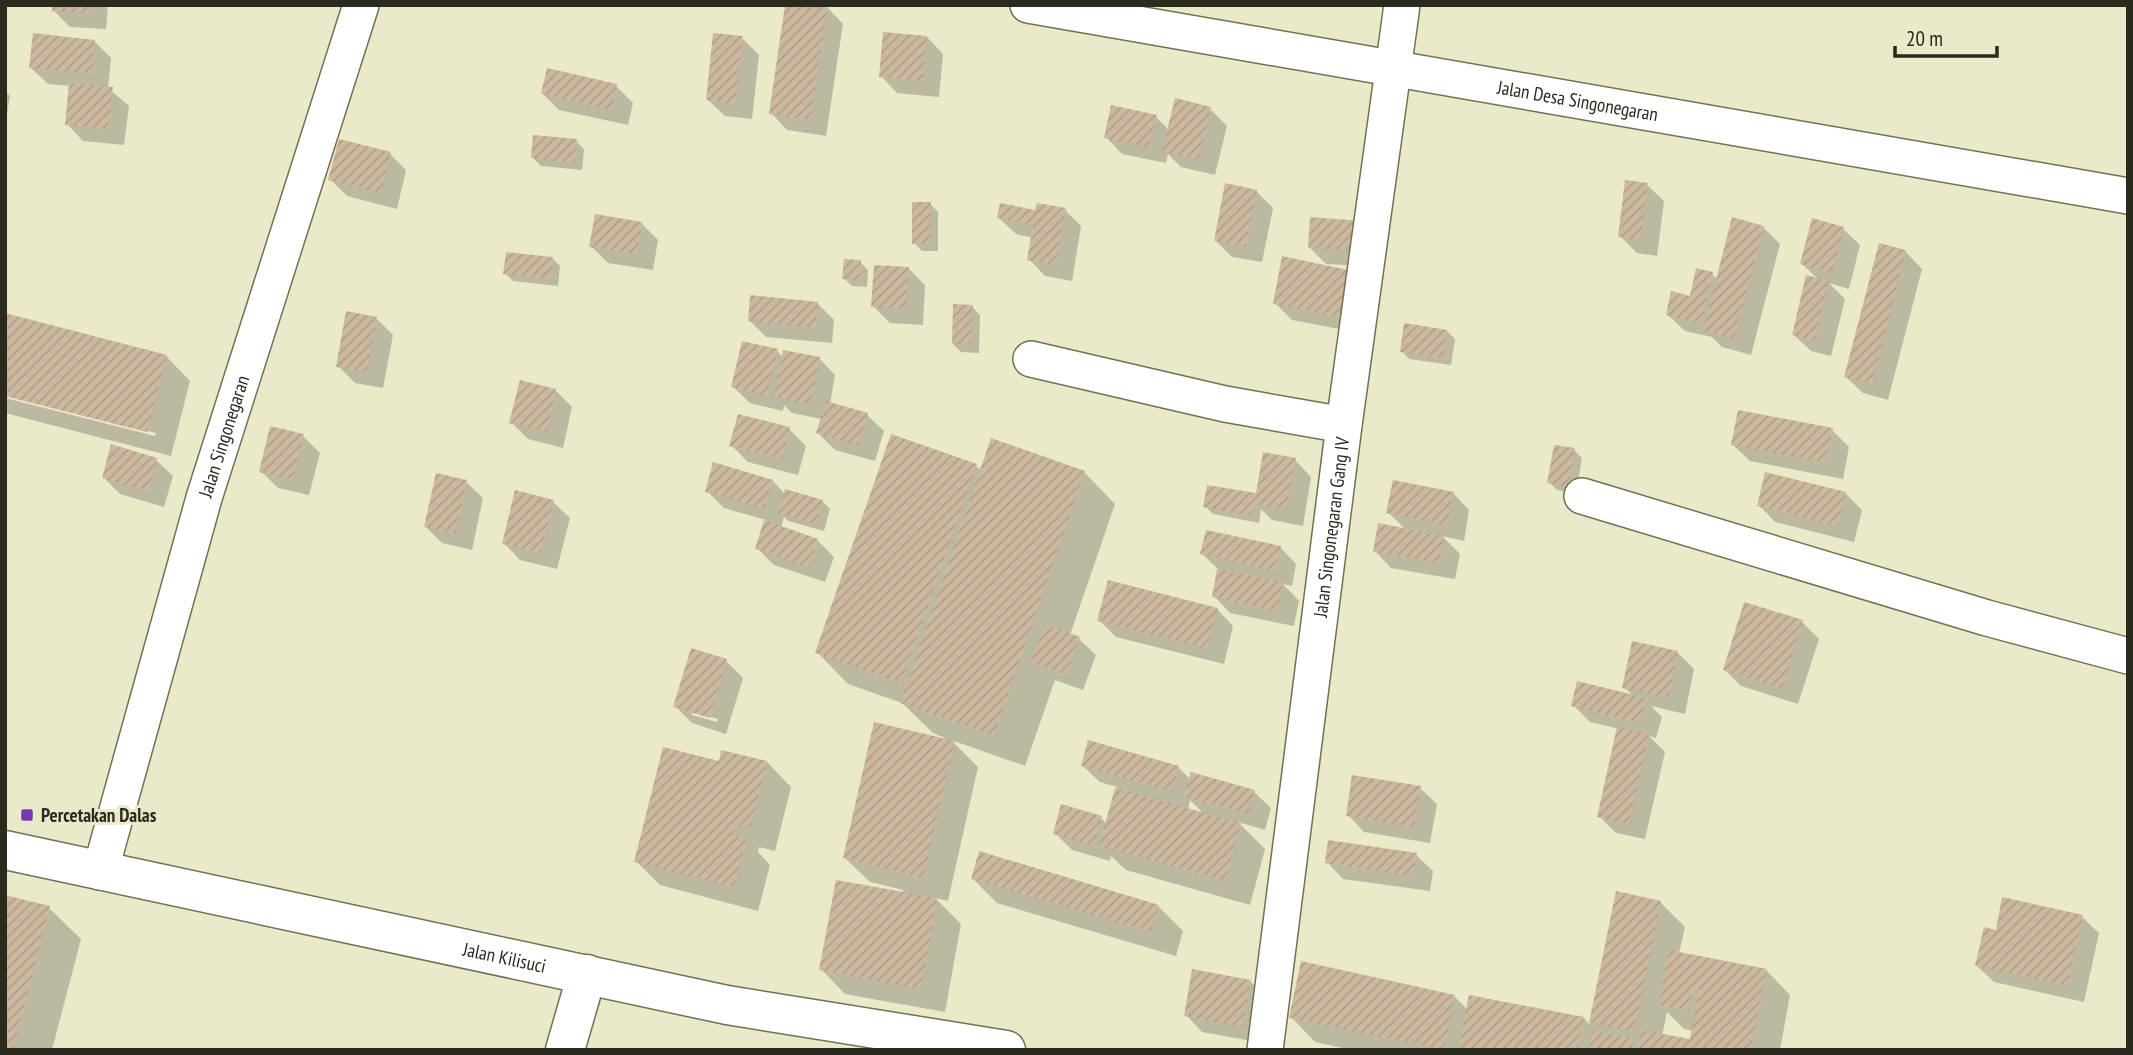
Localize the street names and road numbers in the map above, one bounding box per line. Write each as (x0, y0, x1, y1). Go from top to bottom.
street label: Jalan Desa Singonegaran (1495, 75, 1660, 126)
street label: Jalan Singonegaran (193, 372, 254, 501)
street label: Jalan Singonegaran Gang IV (1308, 435, 1354, 620)
street label: Jalan Kilisuci (460, 936, 548, 978)

